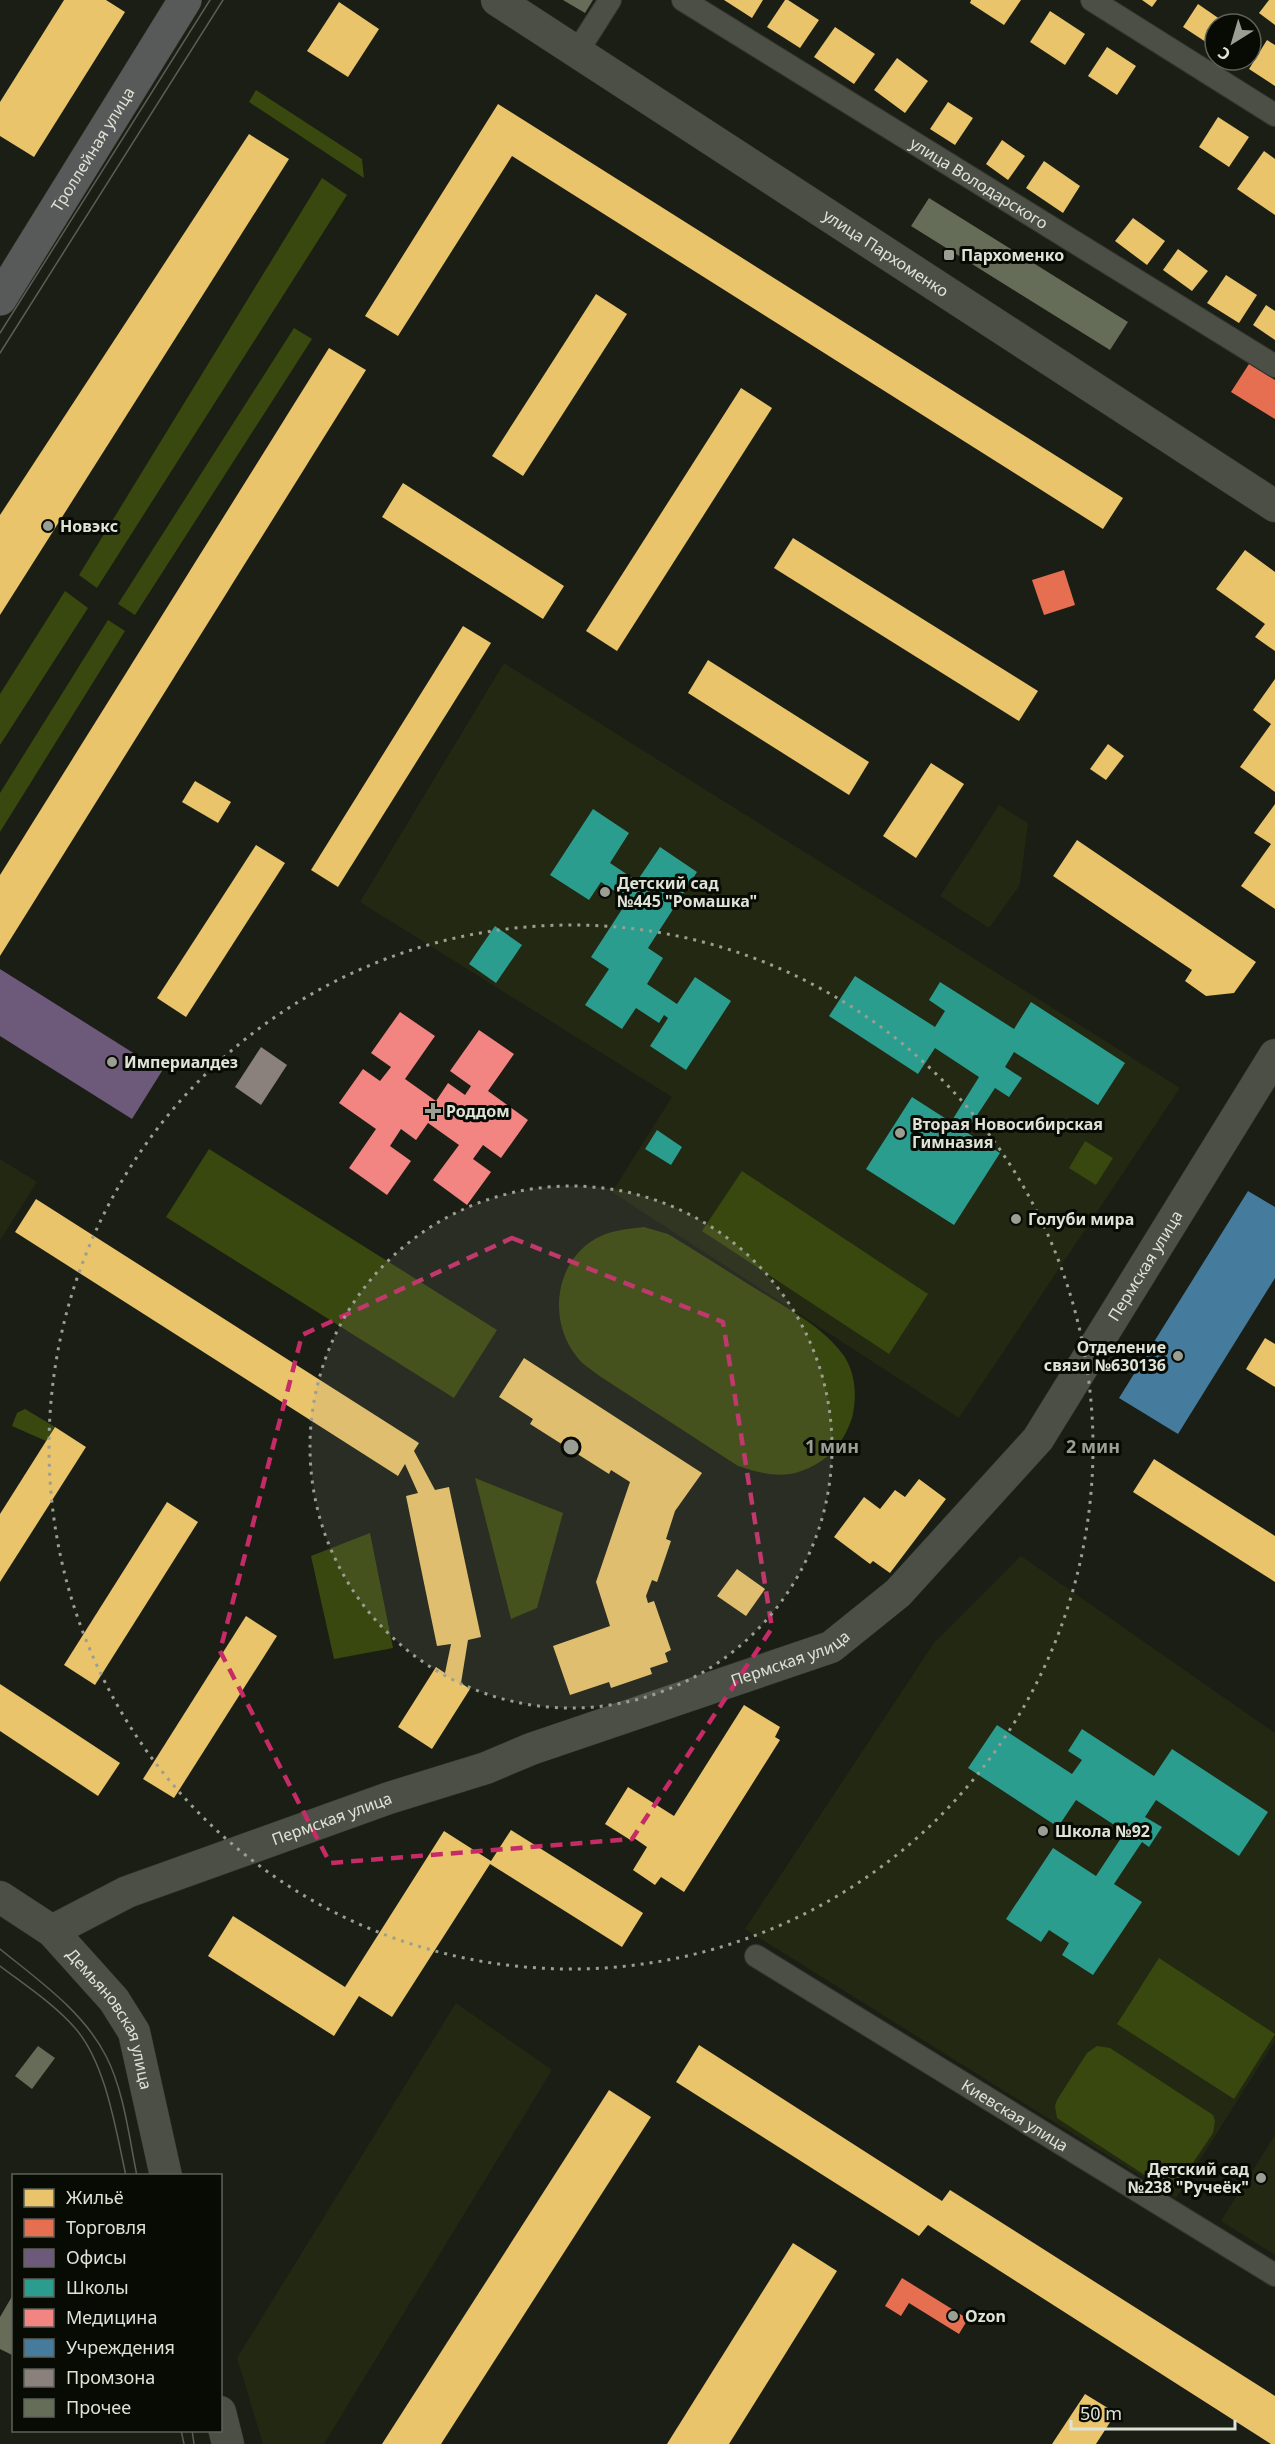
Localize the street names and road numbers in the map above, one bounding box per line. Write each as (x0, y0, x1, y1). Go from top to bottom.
street label: Троллейная улица (46, 83, 140, 216)
street label: улица Володарского (906, 132, 1052, 234)
street label: улица Пархоменко (819, 204, 953, 302)
street label: Пермская улица (1102, 1206, 1188, 1325)
street label: Пермская улица (728, 1625, 854, 1691)
street label: Пермская улица (268, 1787, 395, 1850)
street label: Демьяновская улица (62, 1943, 157, 2092)
street label: Киевская улица (957, 2074, 1073, 2156)

